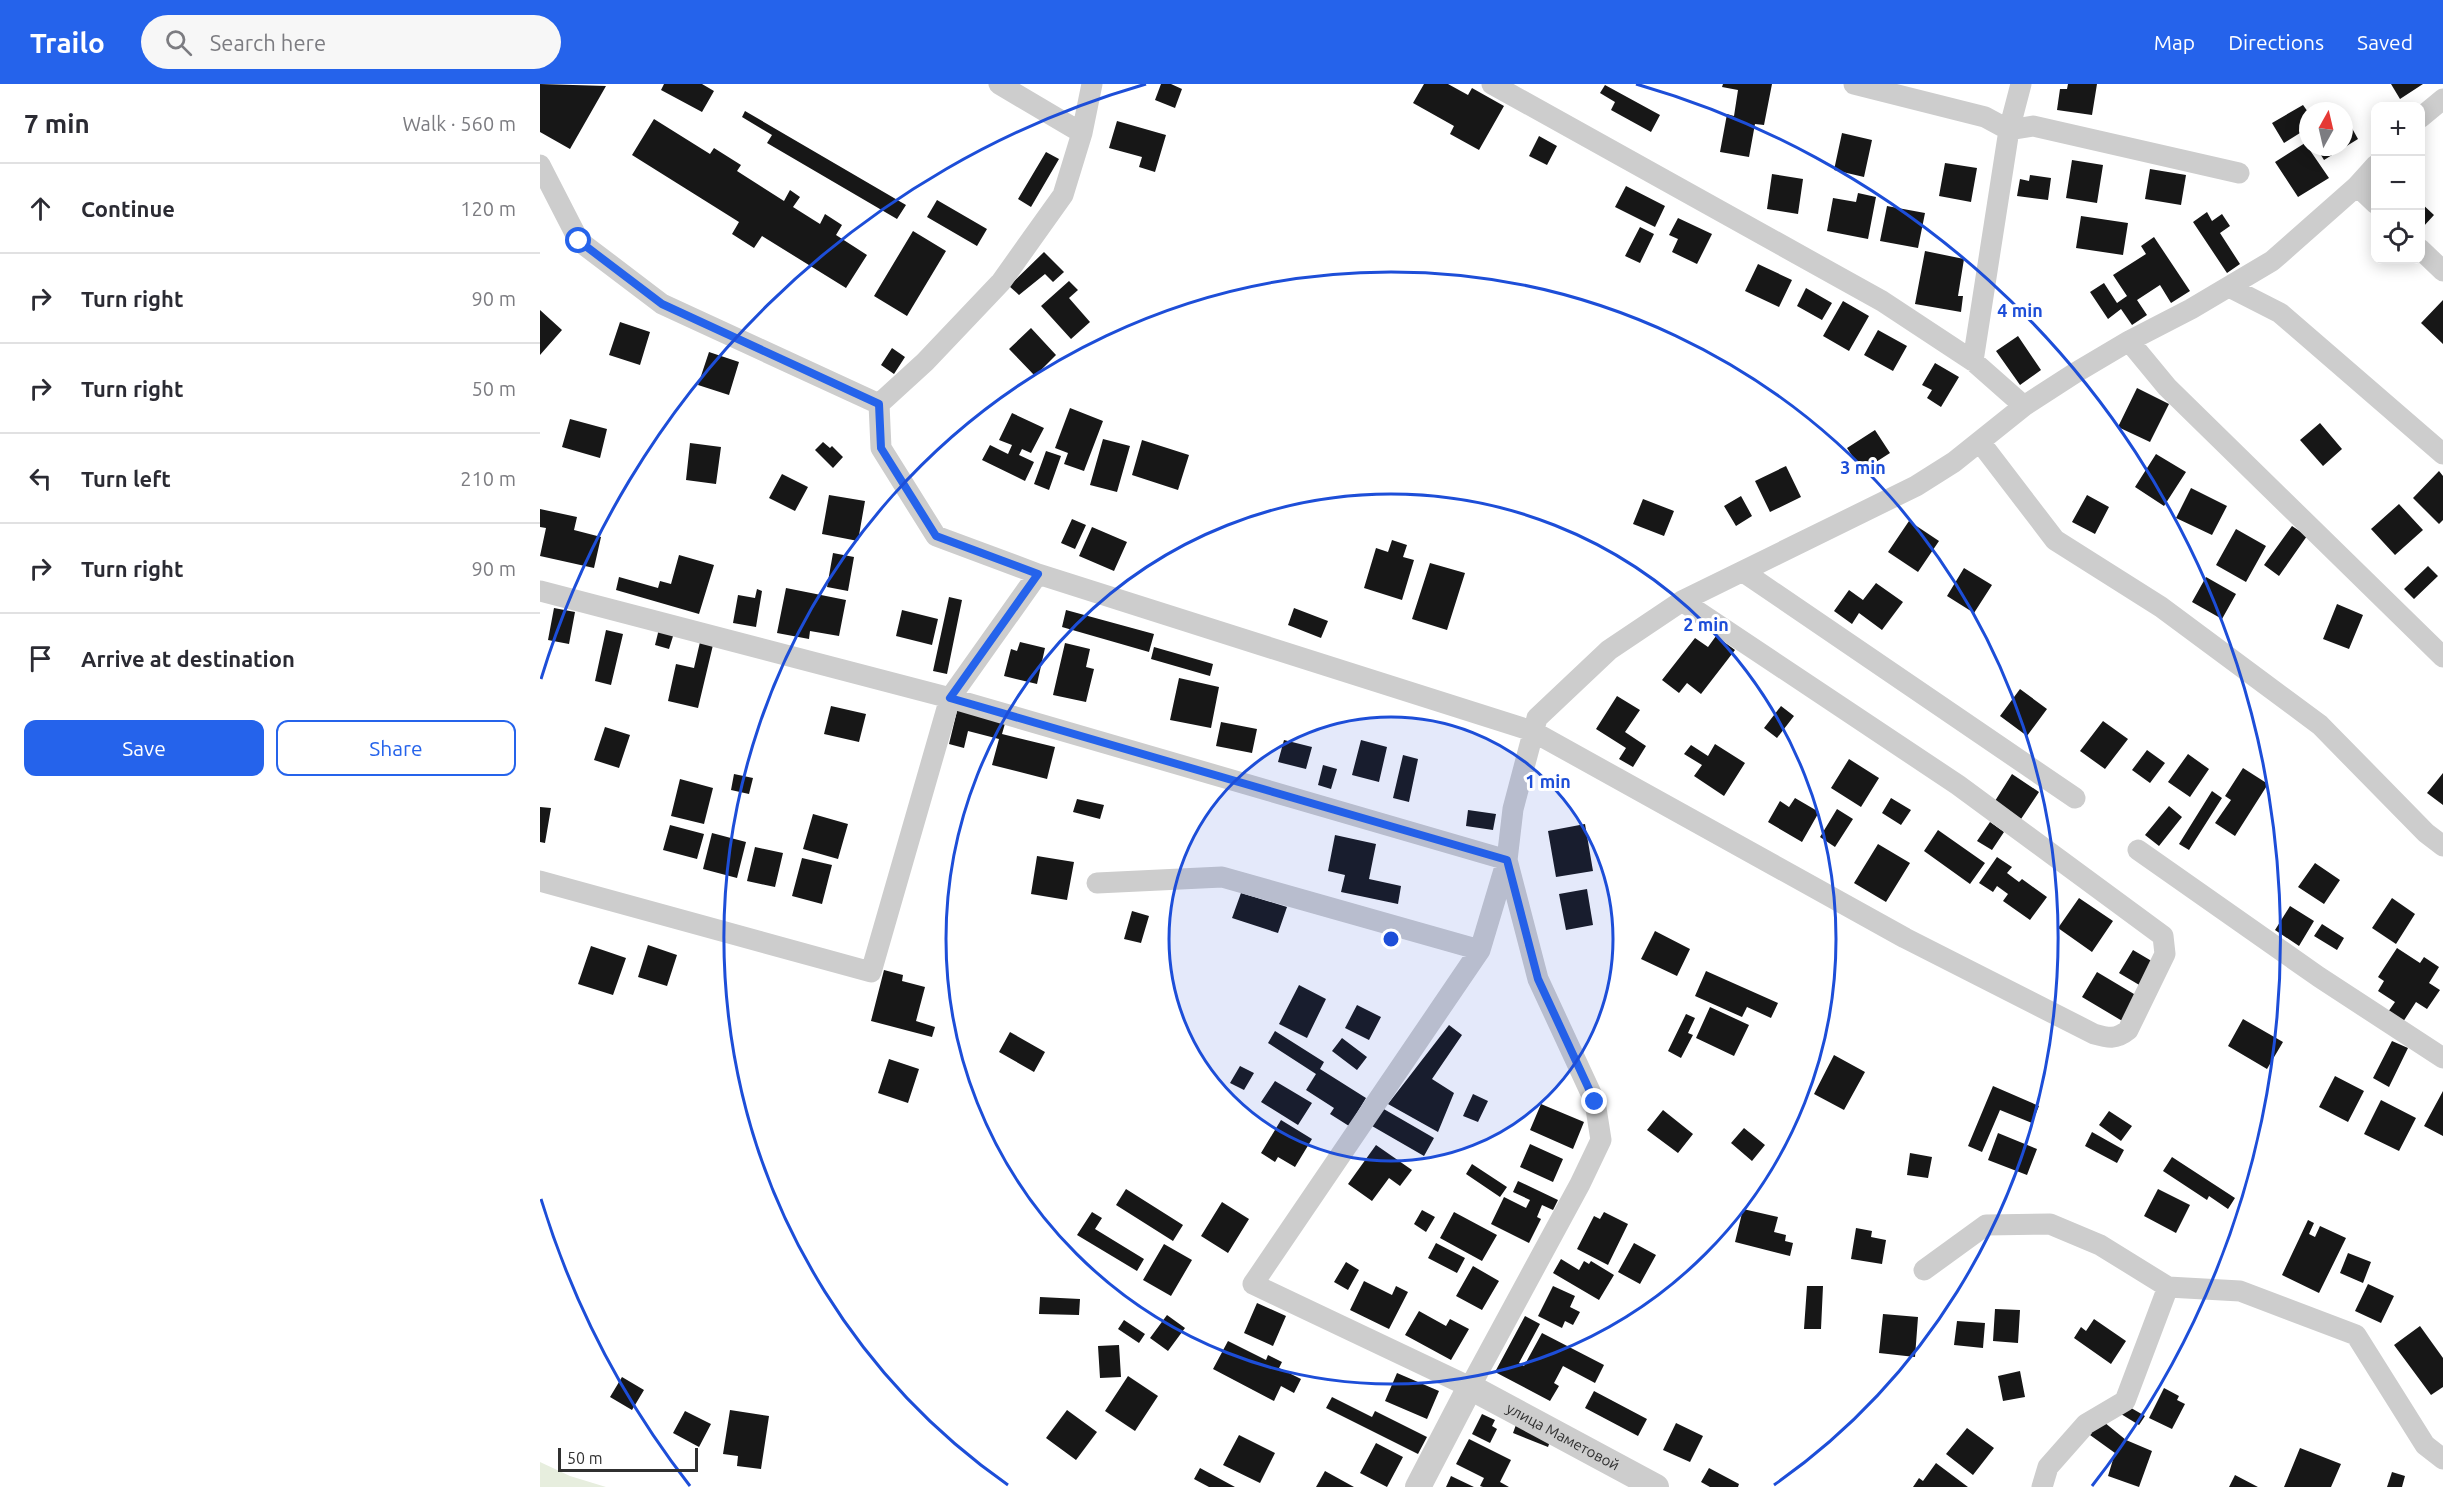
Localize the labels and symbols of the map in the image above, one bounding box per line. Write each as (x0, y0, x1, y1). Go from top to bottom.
north arrow (2299, 102, 2353, 156)
route start (565, 227, 591, 253)
text: 4 min (1997, 300, 2043, 320)
text: 3 min (1840, 457, 1886, 477)
text: 2 min (1683, 614, 1729, 634)
text: 1 min (1525, 771, 1571, 791)
centre of rings (1381, 929, 1401, 949)
route end (1581, 1088, 1607, 1114)
street label: улица Маметовой (1504, 1399, 1622, 1474)
scale bar (558, 1445, 698, 1472)

